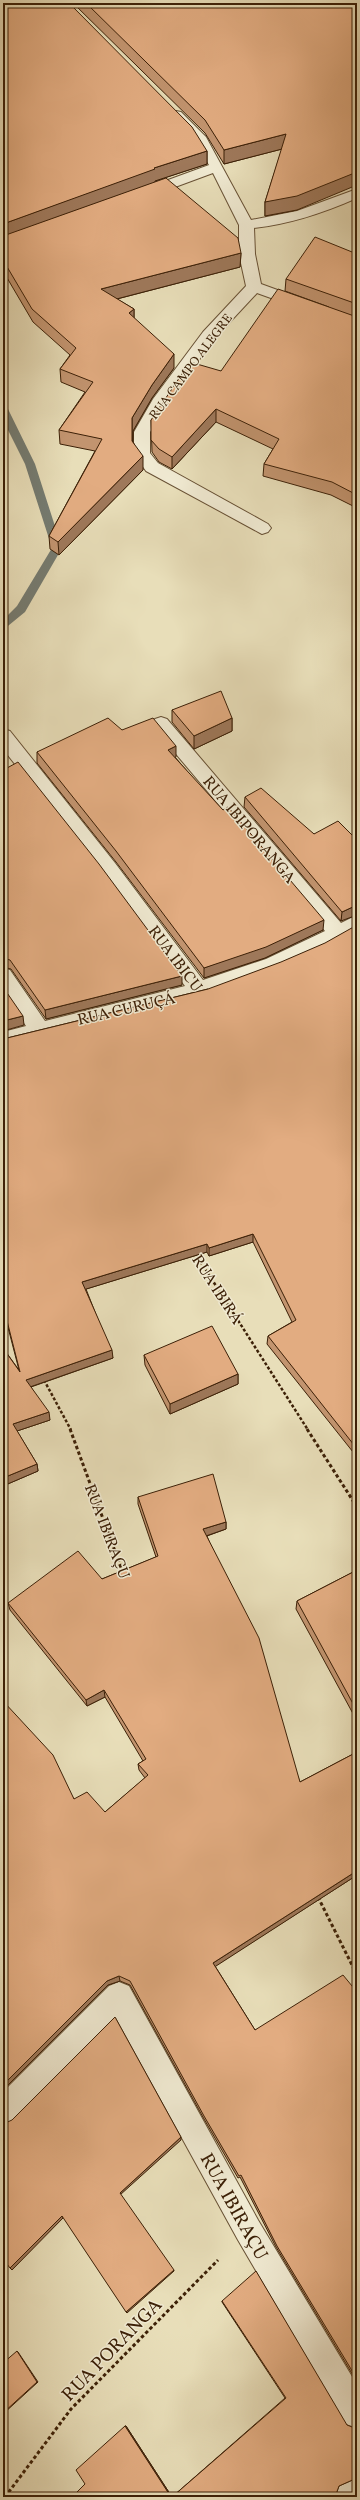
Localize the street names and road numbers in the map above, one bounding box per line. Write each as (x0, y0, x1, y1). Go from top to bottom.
street label: RUA CAMPO ALEGRE (146, 310, 238, 424)
street label: RUA IBIPORANGA (197, 772, 300, 889)
street label: RUA IBICU (142, 921, 207, 997)
street label: RUA CURUÇÁ (75, 988, 178, 1032)
street label: RUA IBIRÁ (186, 1251, 247, 1329)
street label: RUA IBIRAÇU (78, 1481, 134, 1583)
street label: RUA IBIRAÇU (193, 2149, 273, 2265)
street label: RUA PORANGA (56, 2293, 168, 2408)

